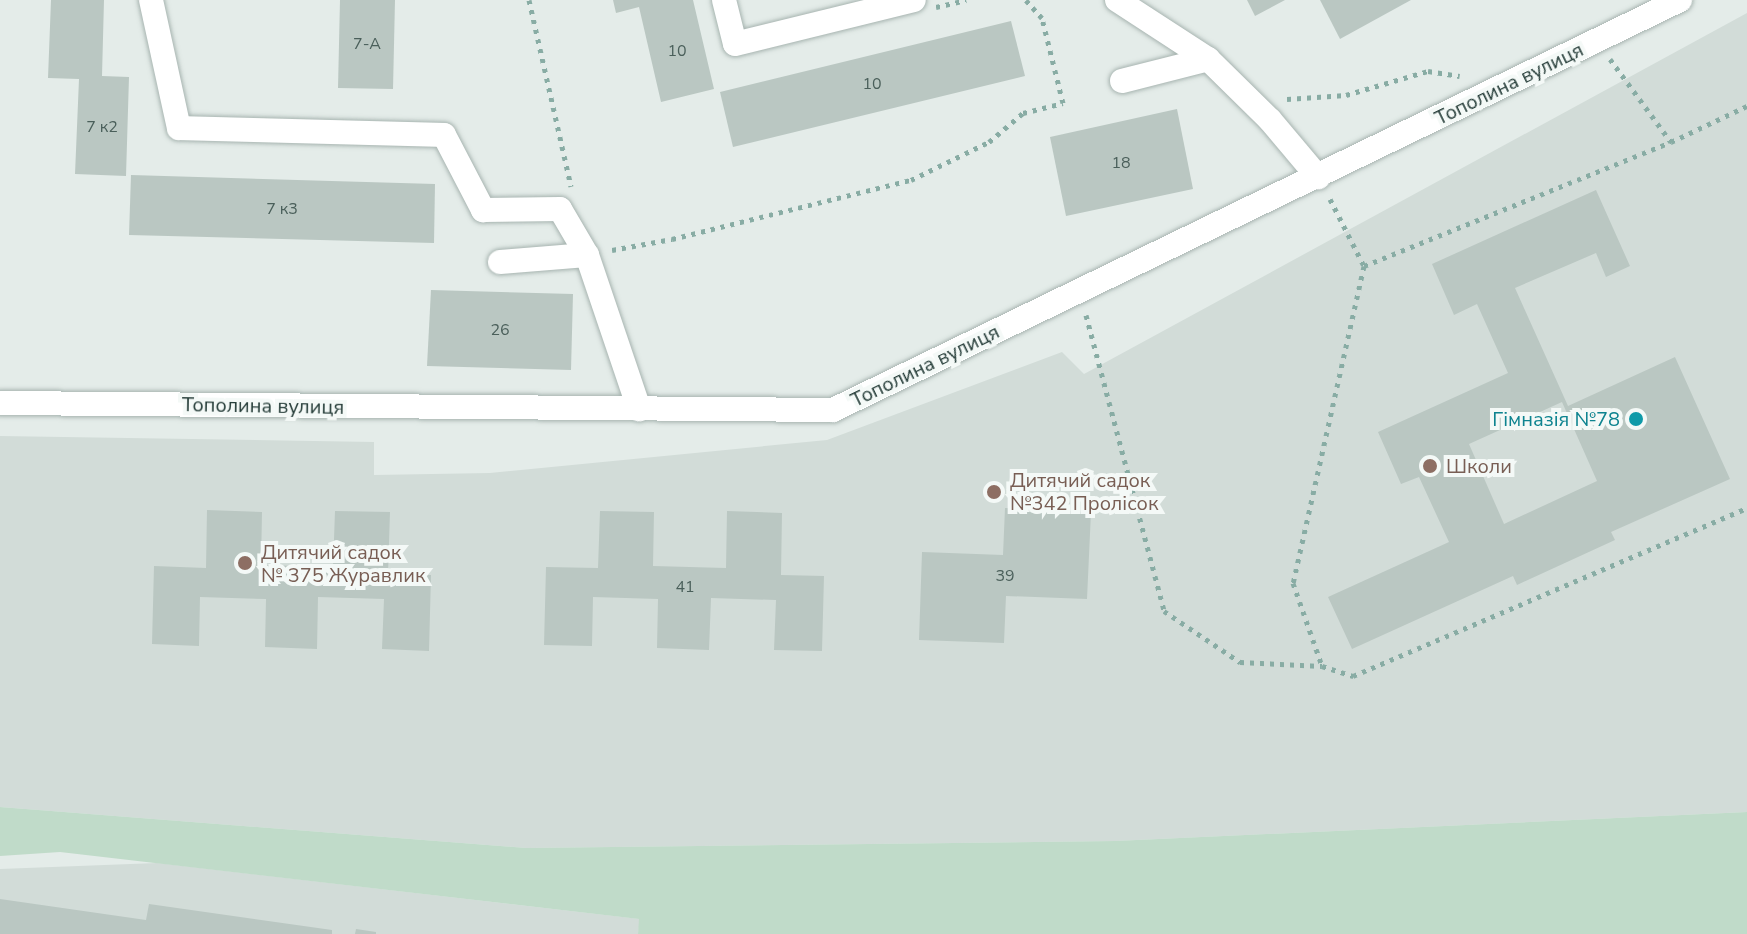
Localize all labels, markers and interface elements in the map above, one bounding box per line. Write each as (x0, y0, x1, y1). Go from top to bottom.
house number: 7-А (353, 34, 381, 54)
street label: Тополина вулиця (1431, 38, 1587, 130)
house number: 10 (667, 41, 687, 61)
house number: 10 (862, 74, 882, 94)
house number: 7 к2 (86, 117, 118, 137)
house number: 18 (1111, 153, 1131, 173)
house number: 7 к3 (266, 199, 298, 219)
house number: 26 (490, 320, 510, 340)
street label: Тополина вулиця (847, 320, 1003, 412)
street label: Тополина вулиця (182, 393, 344, 419)
place label: Гімназія №78 (1492, 407, 1620, 431)
marker: Гімназія №78 (1627, 410, 1645, 428)
place label: Школи (1446, 454, 1512, 478)
marker: Школи (1421, 457, 1439, 475)
place label: Дитячий садок №342 Пролісок (1010, 468, 1158, 515)
marker: Дитячий садок №342 Пролісок (985, 483, 1003, 501)
place label: Дитячий садок № 375 Журавлик (261, 540, 425, 587)
marker: Дитячий садок № 375 Журавлик (236, 554, 254, 572)
house number: 39 (995, 566, 1015, 586)
house number: 41 (675, 577, 695, 597)

